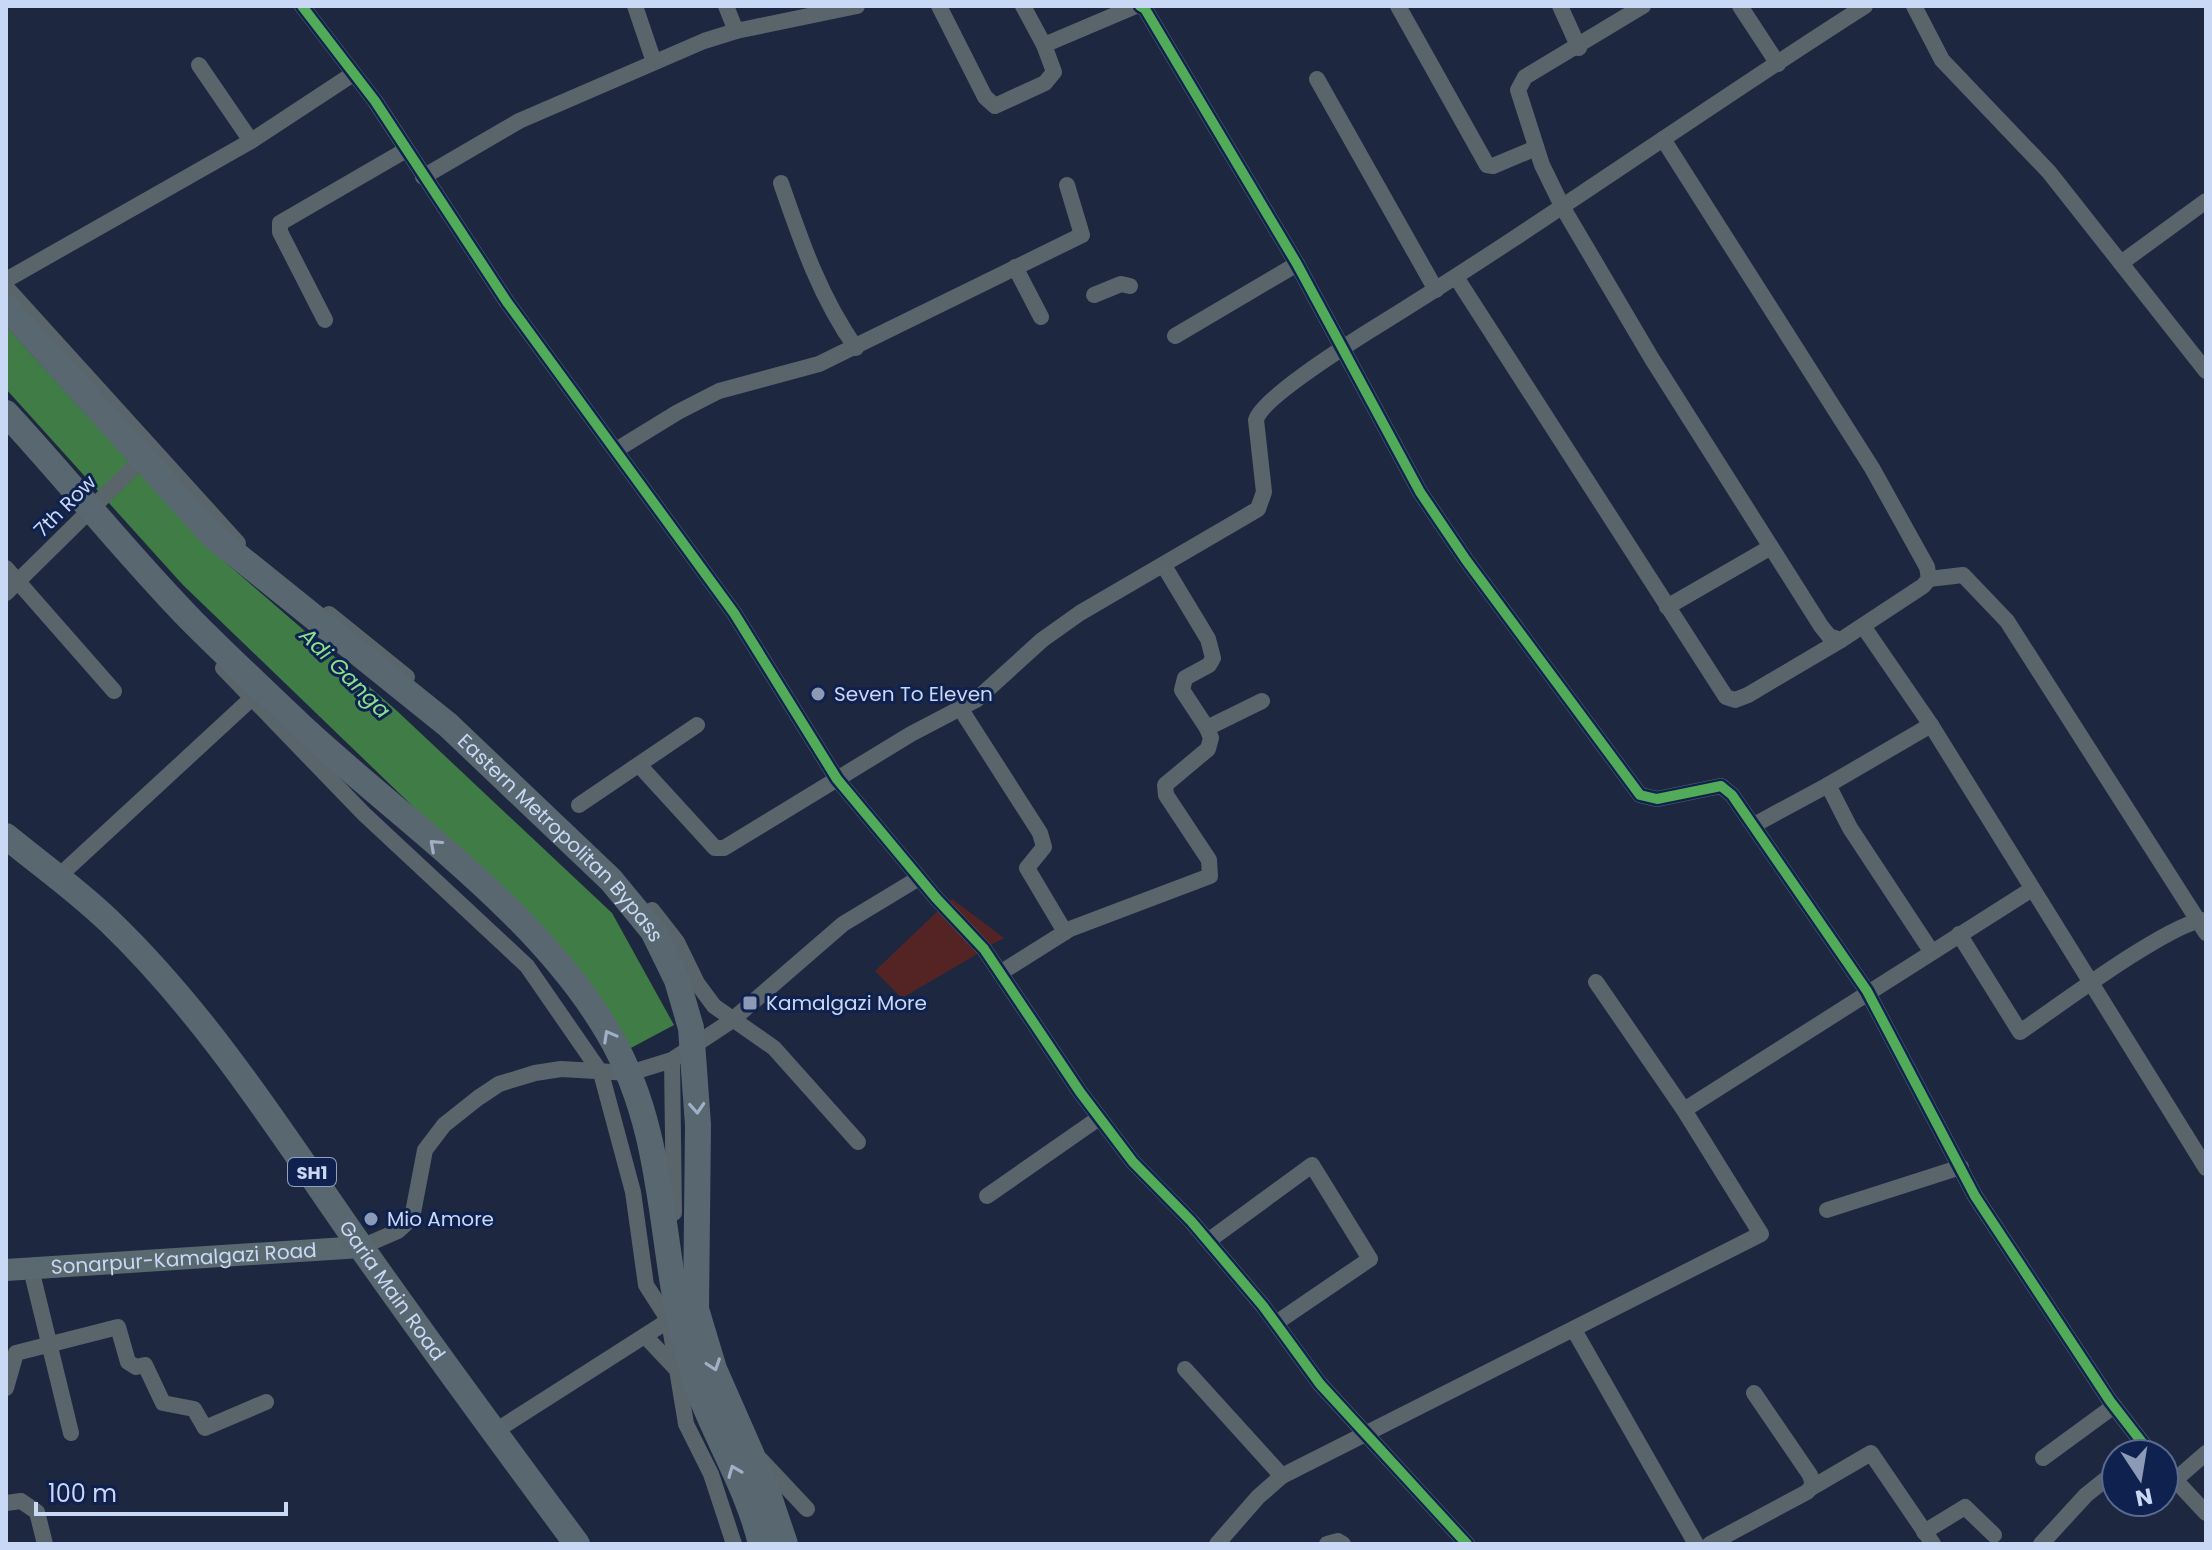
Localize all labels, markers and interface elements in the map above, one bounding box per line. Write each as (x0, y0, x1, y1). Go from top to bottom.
street label: 7th Row (28, 468, 103, 543)
water label: Adi Ganga (292, 620, 398, 726)
place label: Seven To Eleven (834, 680, 993, 708)
marker: Seven To Eleven (809, 685, 827, 703)
street label: Eastern Metropolitan Bypass (451, 727, 670, 947)
one-way arrow (430, 840, 445, 855)
place label: Kamalgazi More (766, 989, 927, 1017)
marker: Kamalgazi More (741, 994, 759, 1012)
one-way arrow (603, 1030, 619, 1045)
one-way arrow (688, 1102, 705, 1115)
road number: SH1 (288, 1158, 336, 1186)
place label: Mio Amore (387, 1205, 494, 1233)
marker: Mio Amore (362, 1210, 380, 1228)
street label: Garia Main Road (333, 1215, 452, 1366)
street label: Sonarpur-Kamalgazi Road (50, 1236, 317, 1281)
one-way arrow (704, 1357, 720, 1371)
north arrow (2100, 1438, 2180, 1518)
one-way arrow (727, 1465, 744, 1479)
scale bar (36, 1466, 286, 1516)
text: 100 m (48, 1477, 117, 1510)
text: N (2133, 1480, 2155, 1514)

